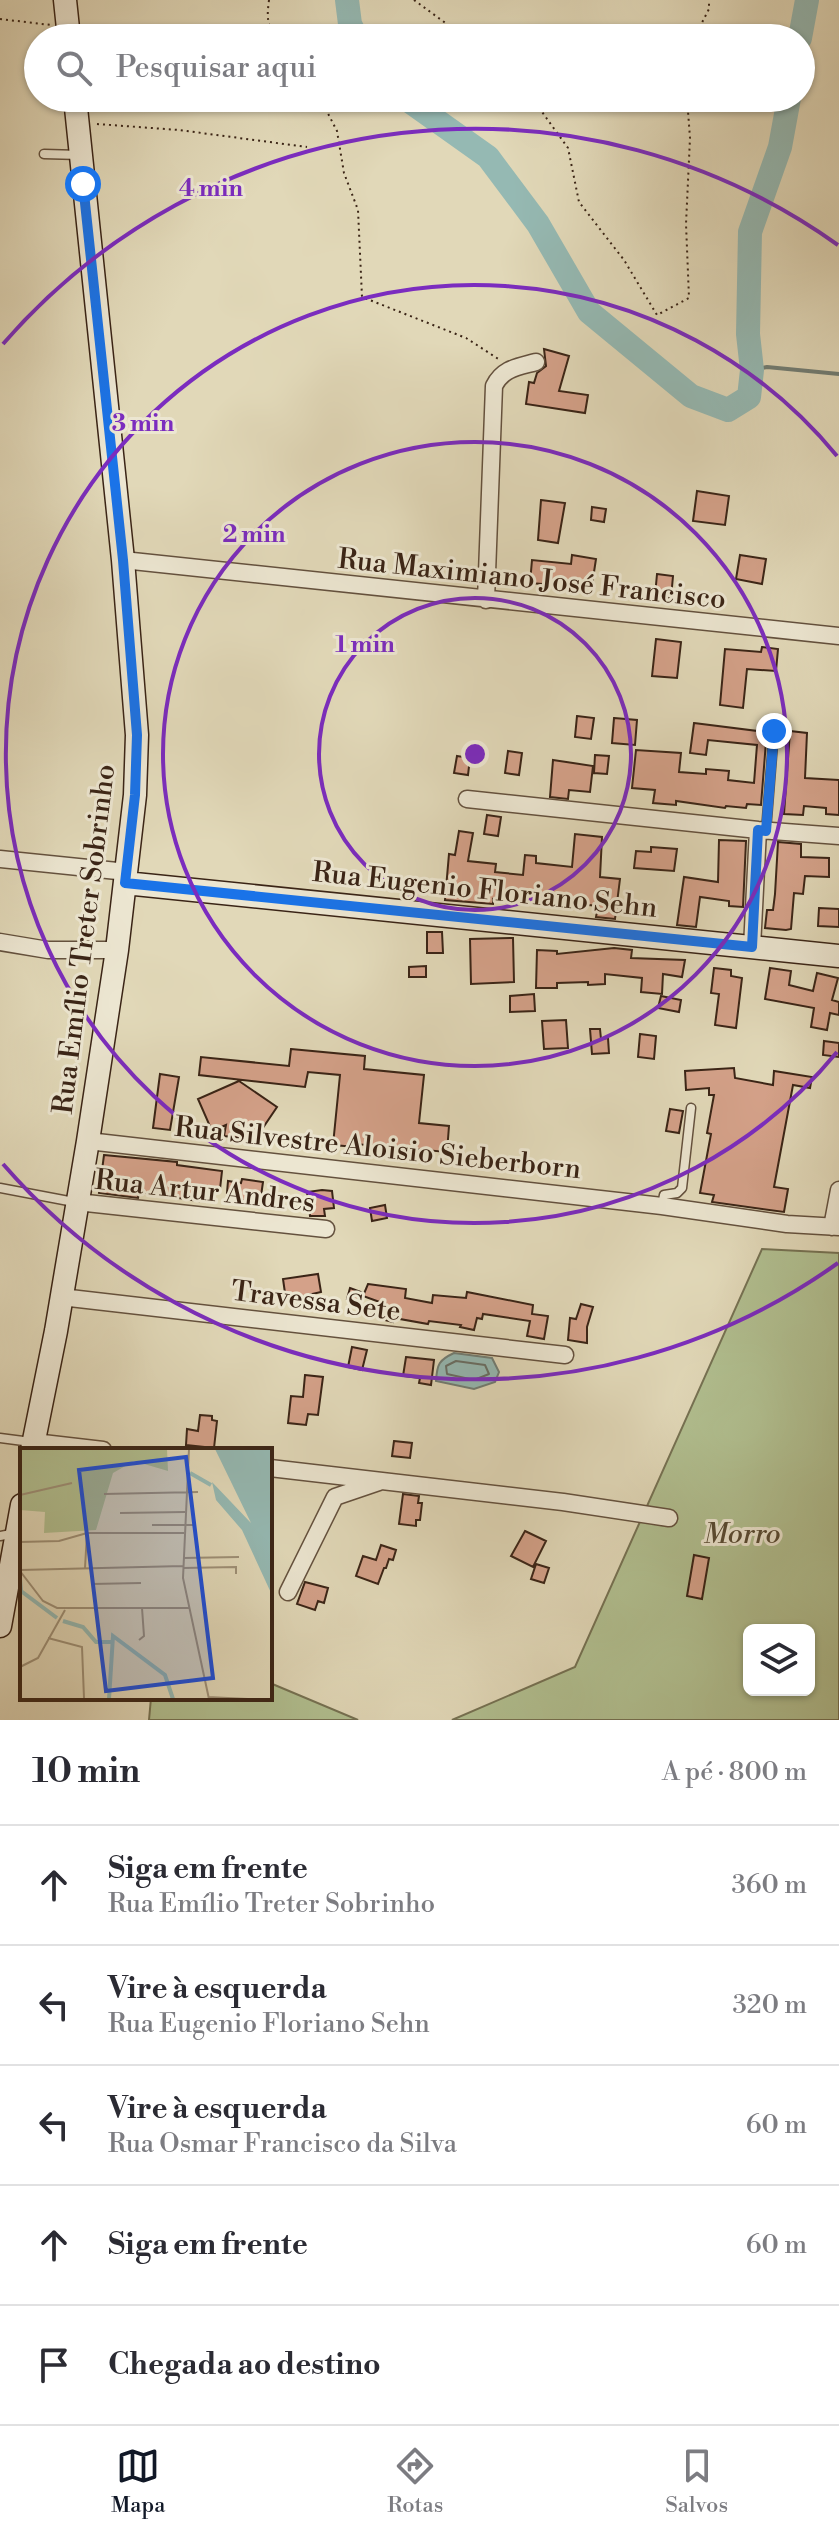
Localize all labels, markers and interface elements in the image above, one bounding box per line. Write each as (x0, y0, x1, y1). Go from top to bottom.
search box (24, 24, 815, 112)
icon: search (52, 46, 96, 90)
text: Pesquisar aqui (116, 49, 317, 87)
route start (65, 166, 101, 202)
text: 4 min (179, 174, 243, 204)
text: 3 min (112, 409, 175, 439)
text: 2 min (222, 520, 286, 550)
street label: Rua Maximiano José Francisco (336, 542, 728, 617)
text: 1 min (335, 630, 395, 660)
route end (756, 713, 792, 749)
centre of rings (461, 740, 489, 768)
street label: Rua Emílio Treter Sobrinho (46, 762, 123, 1116)
street label: Rua Eugenio Floriano Sehn (311, 855, 659, 926)
street label: Rua Silvestre Aloisio Sieberborn (173, 1110, 583, 1187)
street label: Rua Artur Andres (93, 1163, 317, 1220)
street label: Travessa Sete (229, 1274, 403, 1329)
inset map (20, 1448, 272, 1700)
park label: Morro (704, 1517, 780, 1552)
map controls (743, 1624, 815, 1696)
button: layers (743, 1624, 815, 1696)
text: 10 min (32, 1751, 140, 1793)
text: A pé · 800 m (662, 1756, 807, 1788)
text: Siga em frente (108, 1850, 308, 1888)
icon: ahead (32, 1863, 76, 1907)
text: 360 m (732, 1869, 807, 1901)
text: Rua Emílio Treter Sobrinho (108, 1888, 435, 1920)
text: Vire à esquerda (108, 1970, 327, 2008)
icon: left (32, 1983, 76, 2027)
text: 320 m (732, 1989, 807, 2021)
text: Rua Eugenio Floriano Sehn (108, 2008, 430, 2040)
text: Vire à esquerda (108, 2090, 327, 2128)
icon: left (32, 2103, 76, 2147)
text: 60 m (746, 2109, 807, 2141)
text: Rua Osmar Francisco da Silva (108, 2128, 457, 2160)
icon: ahead (32, 2223, 76, 2267)
text: Siga em frente (108, 2226, 308, 2264)
text: 60 m (746, 2229, 807, 2261)
icon: arrive (32, 2343, 76, 2387)
text: Chegada ao destino (108, 2346, 381, 2384)
tab: Mapa (111, 2444, 165, 2519)
tab: Rotas (387, 2444, 443, 2519)
tab: Salvos (665, 2444, 728, 2519)

